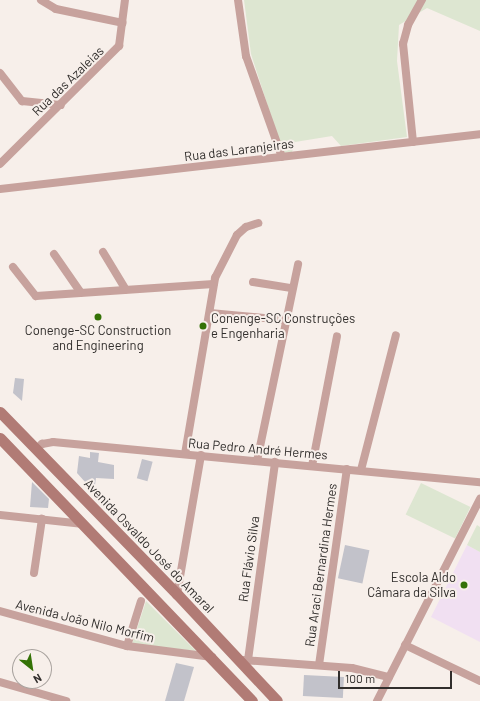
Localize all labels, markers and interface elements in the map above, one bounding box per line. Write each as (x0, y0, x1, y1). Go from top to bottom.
street label: Rua das Azaleias (29, 43, 107, 119)
street label: Rua das Laranjeiras (183, 136, 295, 164)
place label: Conenge-SC Construções e Engenharia (211, 311, 355, 342)
marker: Conenge-SC Construction and Engineering (93, 312, 103, 322)
marker: Conenge-SC Construções e Engenharia (198, 321, 208, 331)
place label: Conenge-SC Construction and Engineering (25, 323, 171, 354)
street label: Rua Pedro André Hermes (188, 435, 328, 463)
street label: Avenida Osvaldo José do Amaral (81, 476, 217, 616)
street label: Rua Araci Bernardina Hermes (302, 482, 340, 648)
street label: Rua Flávio Silva (235, 515, 263, 603)
place label: Escola Aldo Câmara da Silva (367, 570, 456, 601)
marker: Escola Aldo Câmara da Silva (459, 580, 469, 590)
street label: Avenida João Nilo Morfim (14, 596, 156, 646)
north arrow (12, 649, 52, 689)
scale bar (340, 663, 454, 689)
text: N (31, 671, 44, 686)
text: 100 m (345, 671, 375, 685)

